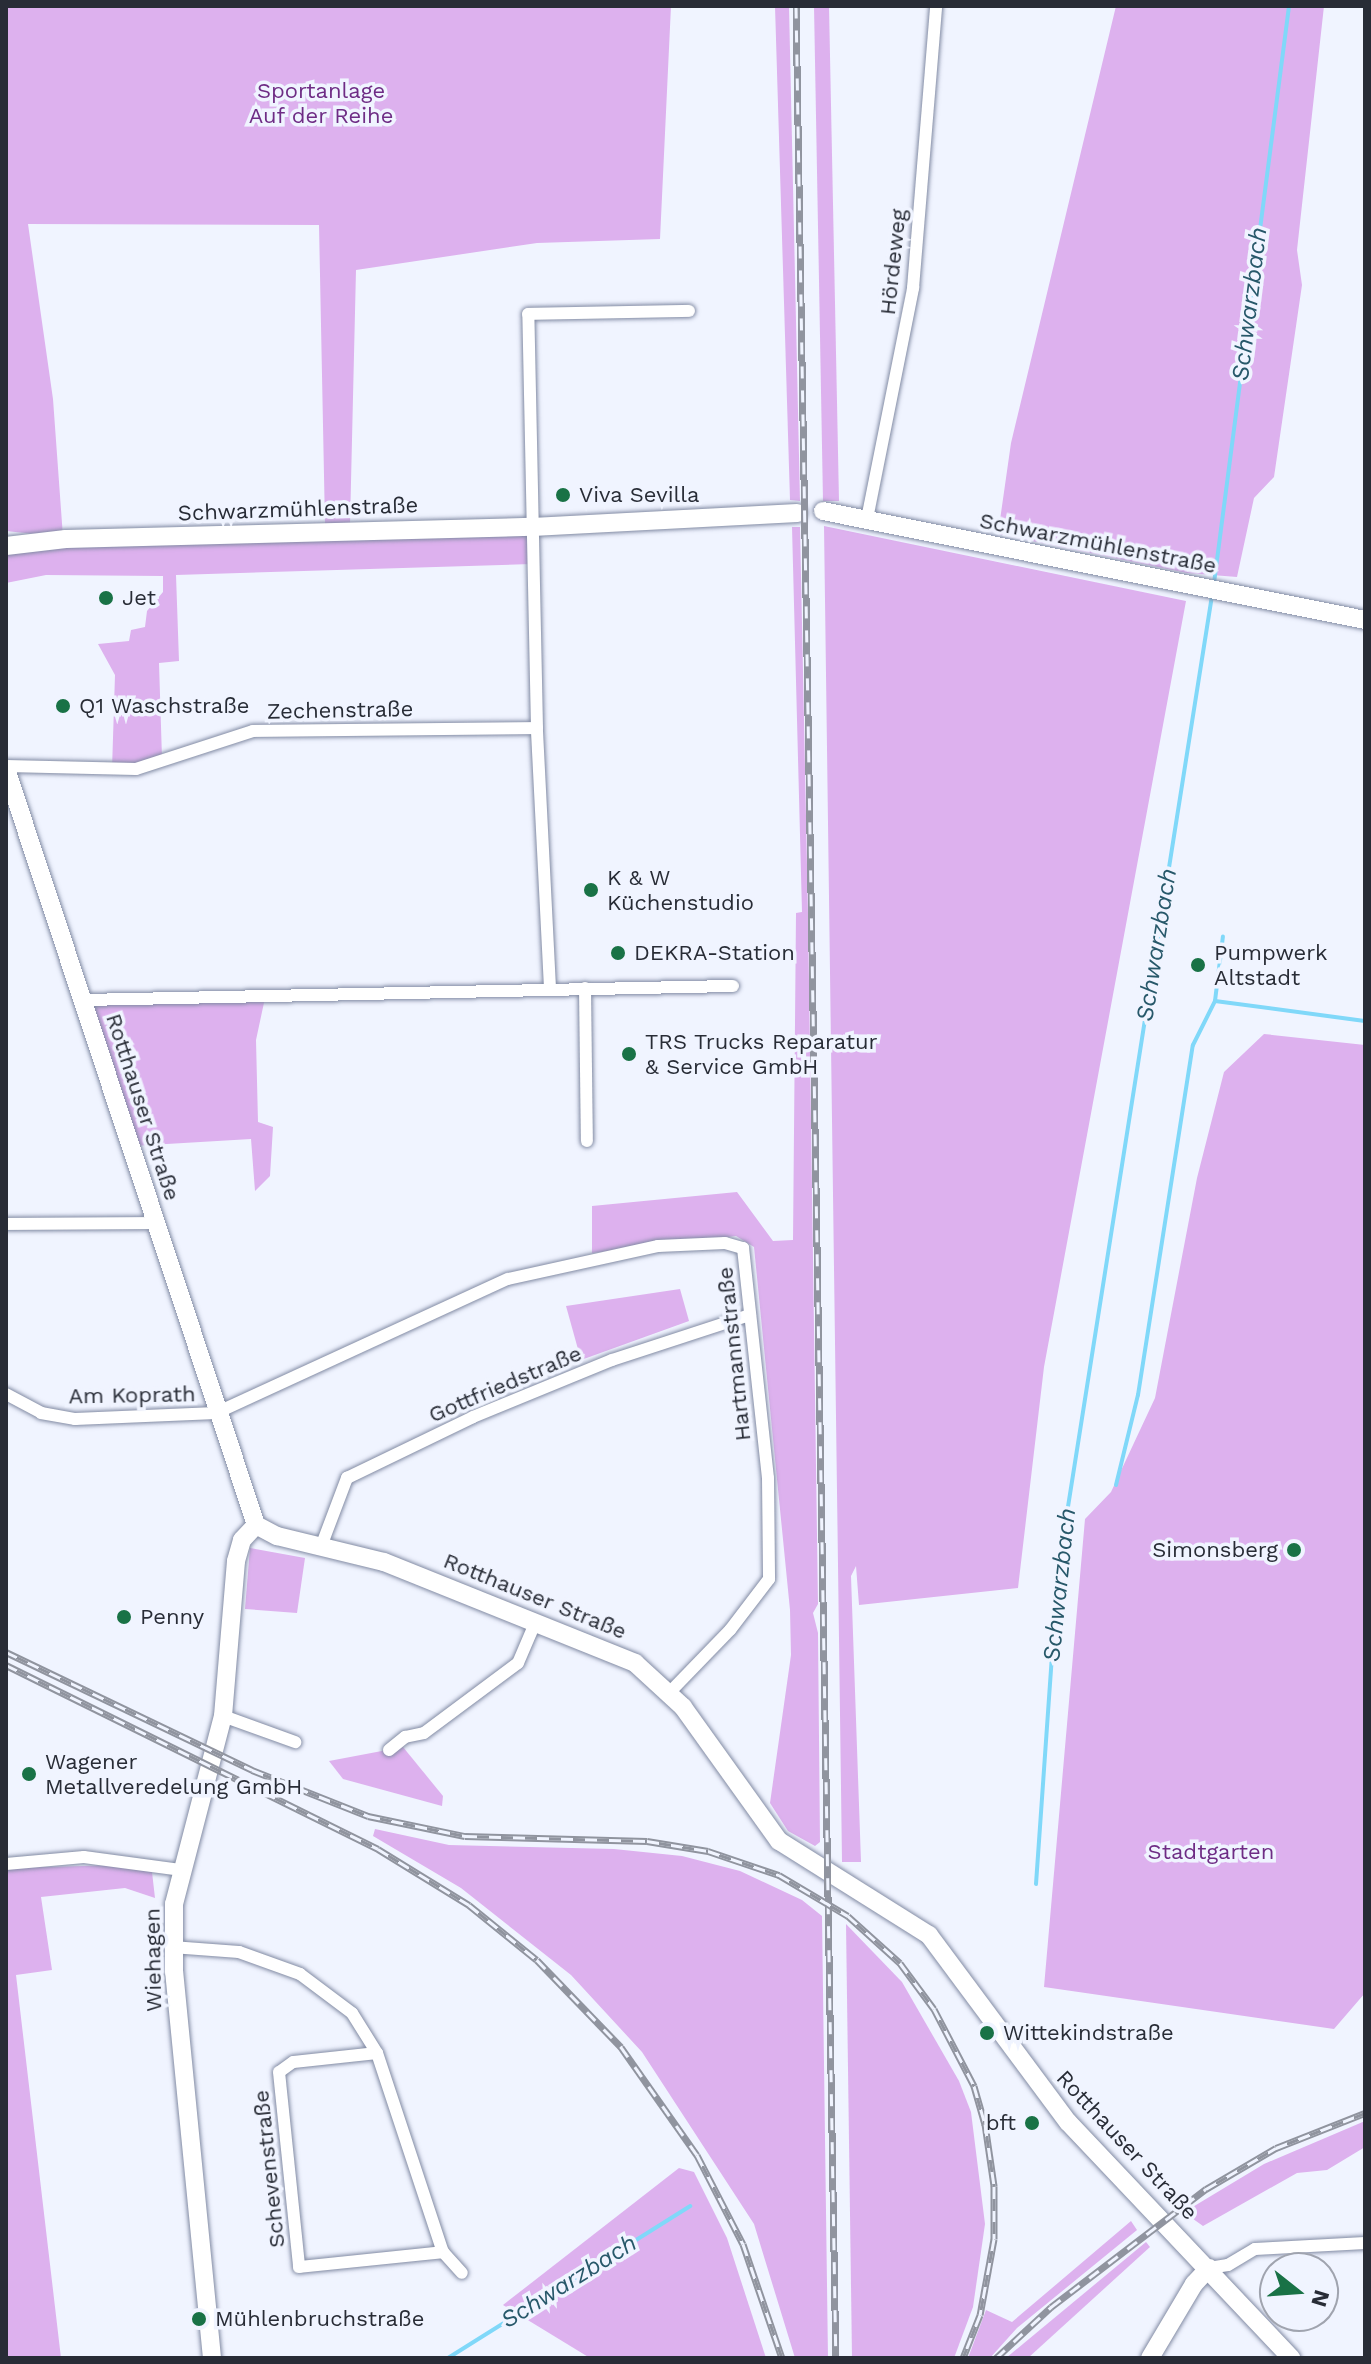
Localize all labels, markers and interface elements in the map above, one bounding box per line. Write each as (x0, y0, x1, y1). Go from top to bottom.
park label: Sportanlage Auf der Reihe (248, 77, 394, 128)
street label: Hördeweg (874, 208, 912, 316)
water label: Schwarzbach (1226, 225, 1274, 383)
place label: Viva Sevilla (579, 482, 700, 508)
marker: Viva Sevilla (554, 486, 572, 504)
street label: Schwarzmühlenstraße (177, 492, 419, 526)
street label: Schwarzmühlenstraße (977, 507, 1219, 579)
place label: Jet (122, 585, 156, 611)
marker: Jet (97, 589, 115, 607)
place label: Q1 Waschstraße (79, 693, 250, 719)
street label: Zechenstraße (267, 696, 413, 724)
marker: Q1 Waschstraße (54, 697, 72, 715)
place label: K & W Küchenstudio (607, 864, 754, 916)
water label: Schwarzbach (1131, 866, 1183, 1024)
marker: K & W Küchenstudio (582, 881, 600, 899)
place label: Pumpwerk Altstadt (1214, 939, 1328, 990)
place label: DEKRA-Station (634, 940, 795, 966)
marker: DEKRA-Station (609, 944, 627, 962)
marker: Pumpwerk Altstadt (1189, 956, 1207, 974)
street label: Rotthauser Straße (100, 1010, 186, 1204)
place label: TRS Trucks Reparatur & Service GmbH (645, 1028, 878, 1080)
marker: TRS Trucks Reparatur & Service GmbH (620, 1045, 638, 1063)
street label: Hartmannstraße (712, 1266, 756, 1442)
street label: Gottfriedstraße (425, 1340, 585, 1428)
street label: Am Koprath (68, 1381, 196, 1409)
water label: Schwarzbach (1038, 1507, 1082, 1663)
place label: Simonsberg (1152, 1537, 1278, 1563)
marker: Simonsberg (1285, 1541, 1303, 1559)
street label: Rotthauser Straße (439, 1547, 631, 1645)
place label: Penny (140, 1604, 204, 1630)
marker: Penny (115, 1608, 133, 1626)
place label: Wagener Metallveredelung GmbH (45, 1748, 302, 1800)
marker: Wagener Metallveredelung GmbH (20, 1765, 38, 1783)
park label: Stadtgarten (1148, 1839, 1274, 1865)
street label: Wiehagen (139, 1908, 167, 2012)
place label: Wittekindstraße (1003, 2020, 1174, 2046)
marker: Wittekindstraße (978, 2024, 996, 2042)
street label: Rotthauser Straße (1051, 2065, 1203, 2225)
street label: Schevenstraße (248, 2089, 290, 2249)
place label: bft (986, 2110, 1016, 2136)
marker: bft (1023, 2114, 1041, 2132)
water label: Schwarzbach (496, 2229, 642, 2335)
north arrow (1259, 2252, 1339, 2332)
text: N (1306, 2287, 1335, 2310)
place label: Mühlenbruchstraße (215, 2306, 424, 2332)
marker: Mühlenbruchstraße (190, 2310, 208, 2328)

